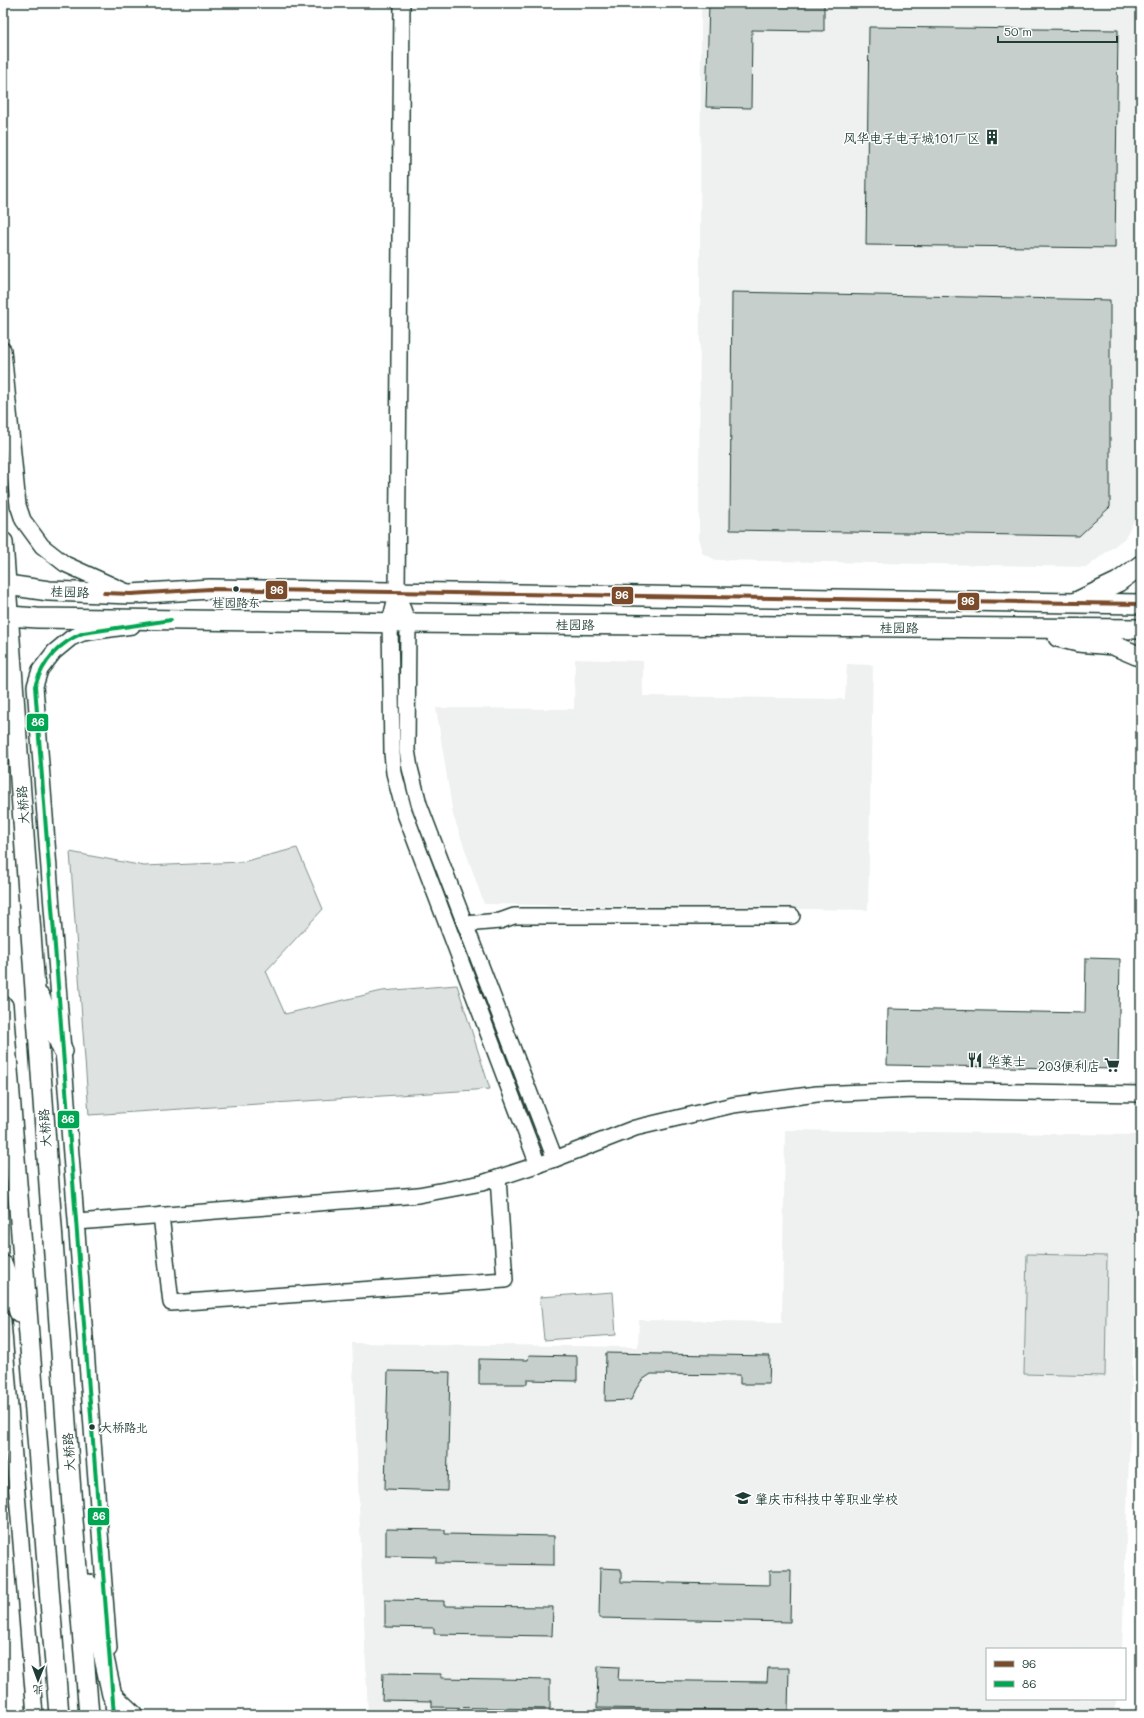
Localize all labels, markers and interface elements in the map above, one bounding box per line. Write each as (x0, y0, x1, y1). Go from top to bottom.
scale bar (998, 18, 1117, 44)
text: 50 m (1004, 23, 1032, 39)
building icon: 风华电子电子城101厂区 (983, 128, 1001, 146)
place label: 风华电子电子城101厂区 (843, 129, 980, 146)
line badge: 96 (265, 580, 288, 600)
street label: 桂园路 (50, 581, 90, 601)
text: 96 (270, 582, 284, 597)
marker: 桂园路东 (231, 584, 241, 594)
line badge: 96 (611, 586, 634, 605)
text: 96 (615, 587, 629, 602)
line badge: 96 (957, 592, 980, 611)
text: 96 (961, 593, 975, 608)
place label: 桂园路东 (212, 594, 260, 610)
street label: 桂园路 (555, 615, 595, 633)
street label: 桂园路 (879, 618, 919, 636)
line badge: 86 (26, 713, 49, 732)
text: 86 (31, 714, 45, 729)
street label: 大桥路 (12, 785, 32, 825)
restaurant icon: 华莱士 (966, 1051, 984, 1069)
place label: 华莱士 (987, 1052, 1026, 1069)
supermarket icon: 203便利店 (1103, 1056, 1121, 1074)
place label: 203便利店 (1038, 1057, 1100, 1074)
street label: 大桥路 (34, 1108, 54, 1148)
line badge: 86 (57, 1110, 80, 1129)
text: 86 (61, 1111, 75, 1126)
place label: 大桥路北 (100, 1419, 148, 1435)
marker: 大桥路北 (87, 1422, 97, 1432)
street label: 大桥路 (58, 1432, 78, 1472)
school or university icon: 肇庆市科技中等职业学校 (734, 1489, 752, 1507)
place label: 肇庆市科技中等职业学校 (755, 1490, 898, 1507)
line badge: 86 (87, 1507, 110, 1526)
text: 86 (92, 1508, 106, 1523)
legend (986, 1648, 1126, 1700)
text: 96 (1022, 1655, 1036, 1671)
north arrow (18, 1660, 58, 1700)
text: 86 (1022, 1675, 1037, 1691)
text: 北 (32, 1683, 43, 1698)

